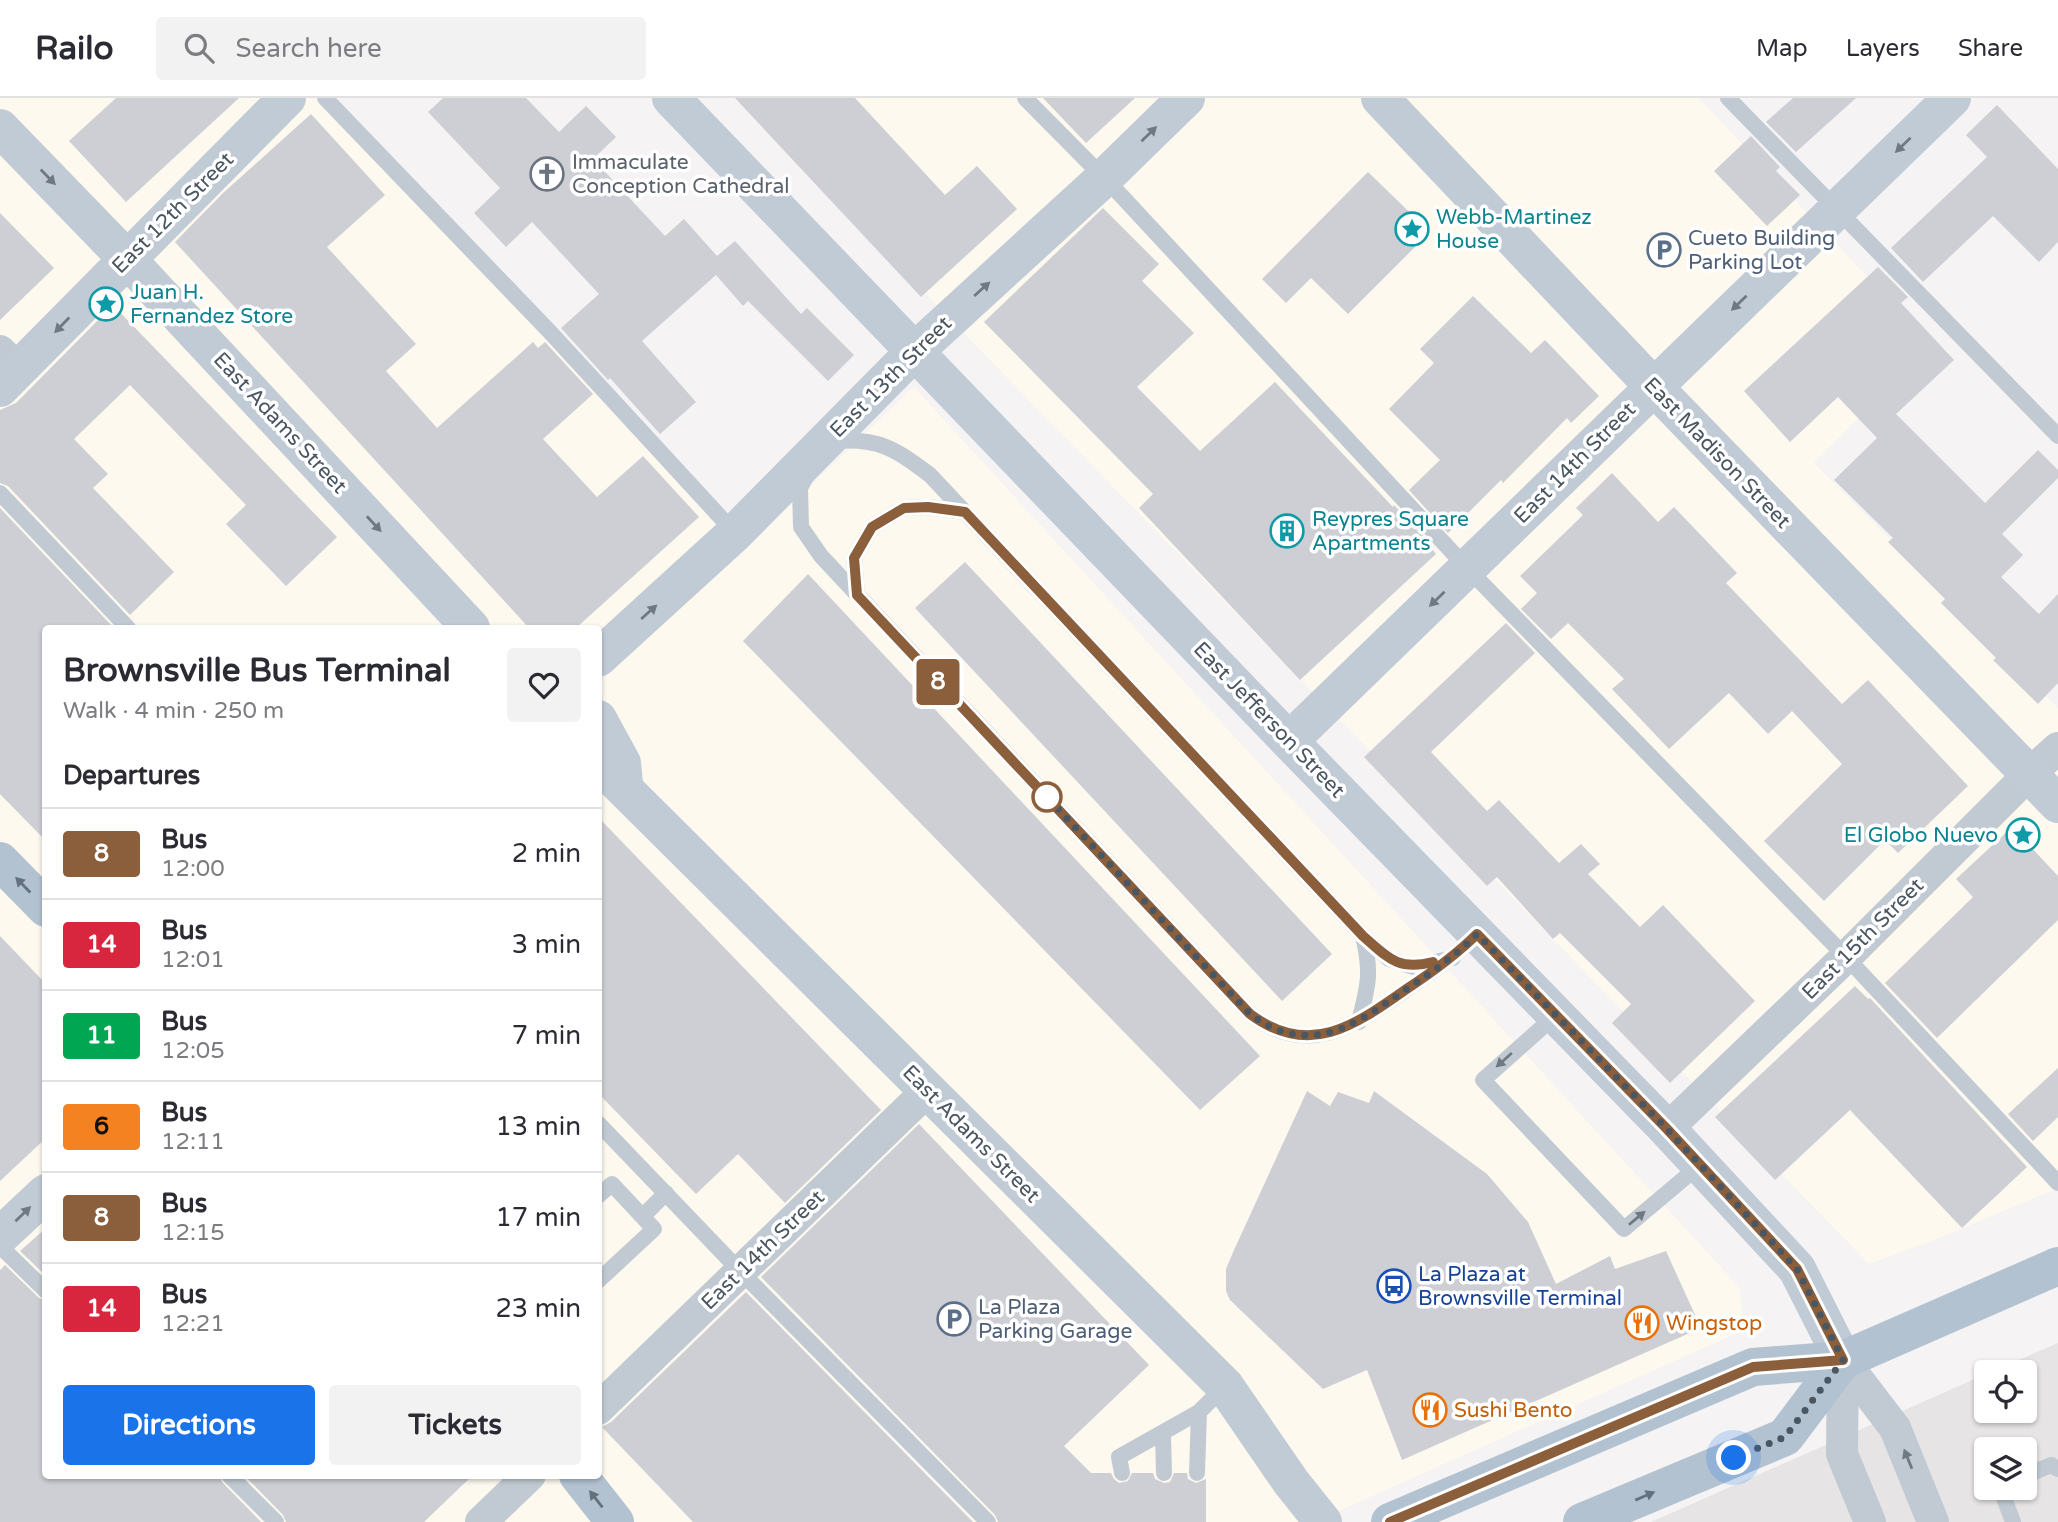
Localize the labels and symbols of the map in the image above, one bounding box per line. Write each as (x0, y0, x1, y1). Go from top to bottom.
one-way arrow (1140, 127, 1157, 143)
one-way arrow (1894, 137, 1912, 153)
street label: East 12th Street (107, 147, 239, 279)
place label: Immaculate Conception Cathedral (572, 150, 789, 199)
church icon: Immaculate Conception Cathedral (528, 155, 566, 193)
one-way arrow (39, 168, 55, 185)
place label: Webb-Martinez House (1436, 205, 1592, 254)
place icon: Webb-Martinez House (1393, 210, 1431, 248)
place label: Cueto Building Parking Lot (1688, 226, 1835, 275)
parking icon: Cueto Building Parking Lot (1645, 231, 1683, 269)
place label: Juan H. Fernandez Store (130, 280, 293, 329)
one-way arrow (973, 281, 991, 297)
place icon: Juan H. Fernandez Store (87, 285, 125, 323)
one-way arrow (1731, 294, 1748, 310)
street label: East 13th Street (825, 311, 957, 443)
one-way arrow (54, 317, 71, 334)
street label: East Adams Street (208, 347, 352, 499)
street label: East Madison Street (1638, 372, 1796, 534)
street label: East 14th Street (1509, 397, 1641, 529)
place label: Reypres Square Apartments (1312, 507, 1469, 556)
building icon: Reypres Square Apartments (1268, 512, 1306, 550)
one-way arrow (365, 515, 381, 532)
one-way arrow (1428, 591, 1445, 608)
one-way arrow (640, 604, 658, 620)
street label: East Jefferson Street (1188, 637, 1350, 803)
line badge: 8 (915, 659, 961, 705)
unlabelled marker (1032, 782, 1062, 812)
place icon: El Globo Nuevo (2004, 816, 2042, 854)
place label: El Globo Nuevo (1844, 823, 1998, 848)
street label: East 15th Street (1797, 873, 1929, 1005)
one-way arrow (14, 876, 31, 893)
one-way arrow (1496, 1052, 1513, 1067)
street label: East Adams Street (897, 1060, 1045, 1208)
street label: East 14th Street (696, 1185, 830, 1315)
one-way arrow (14, 1207, 31, 1223)
one-way arrow (1628, 1211, 1646, 1226)
place label: La Plaza at Brownsville Terminal (1418, 1262, 1622, 1311)
bus stop icon: La Plaza at Brownsville Terminal (1375, 1267, 1413, 1305)
place label: La Plaza Parking Garage (978, 1295, 1132, 1344)
parking icon: La Plaza Parking Garage (935, 1300, 973, 1338)
restaurant icon: Wingstop (1623, 1304, 1661, 1342)
place label: Wingstop (1666, 1311, 1762, 1336)
restaurant icon: Sushi Bento (1411, 1391, 1449, 1429)
place label: Sushi Bento (1454, 1398, 1573, 1423)
your location (1716, 1440, 1751, 1475)
one-way arrow (1902, 1448, 1913, 1469)
one-way arrow (589, 1490, 604, 1508)
one-way arrow (1635, 1490, 1656, 1501)

